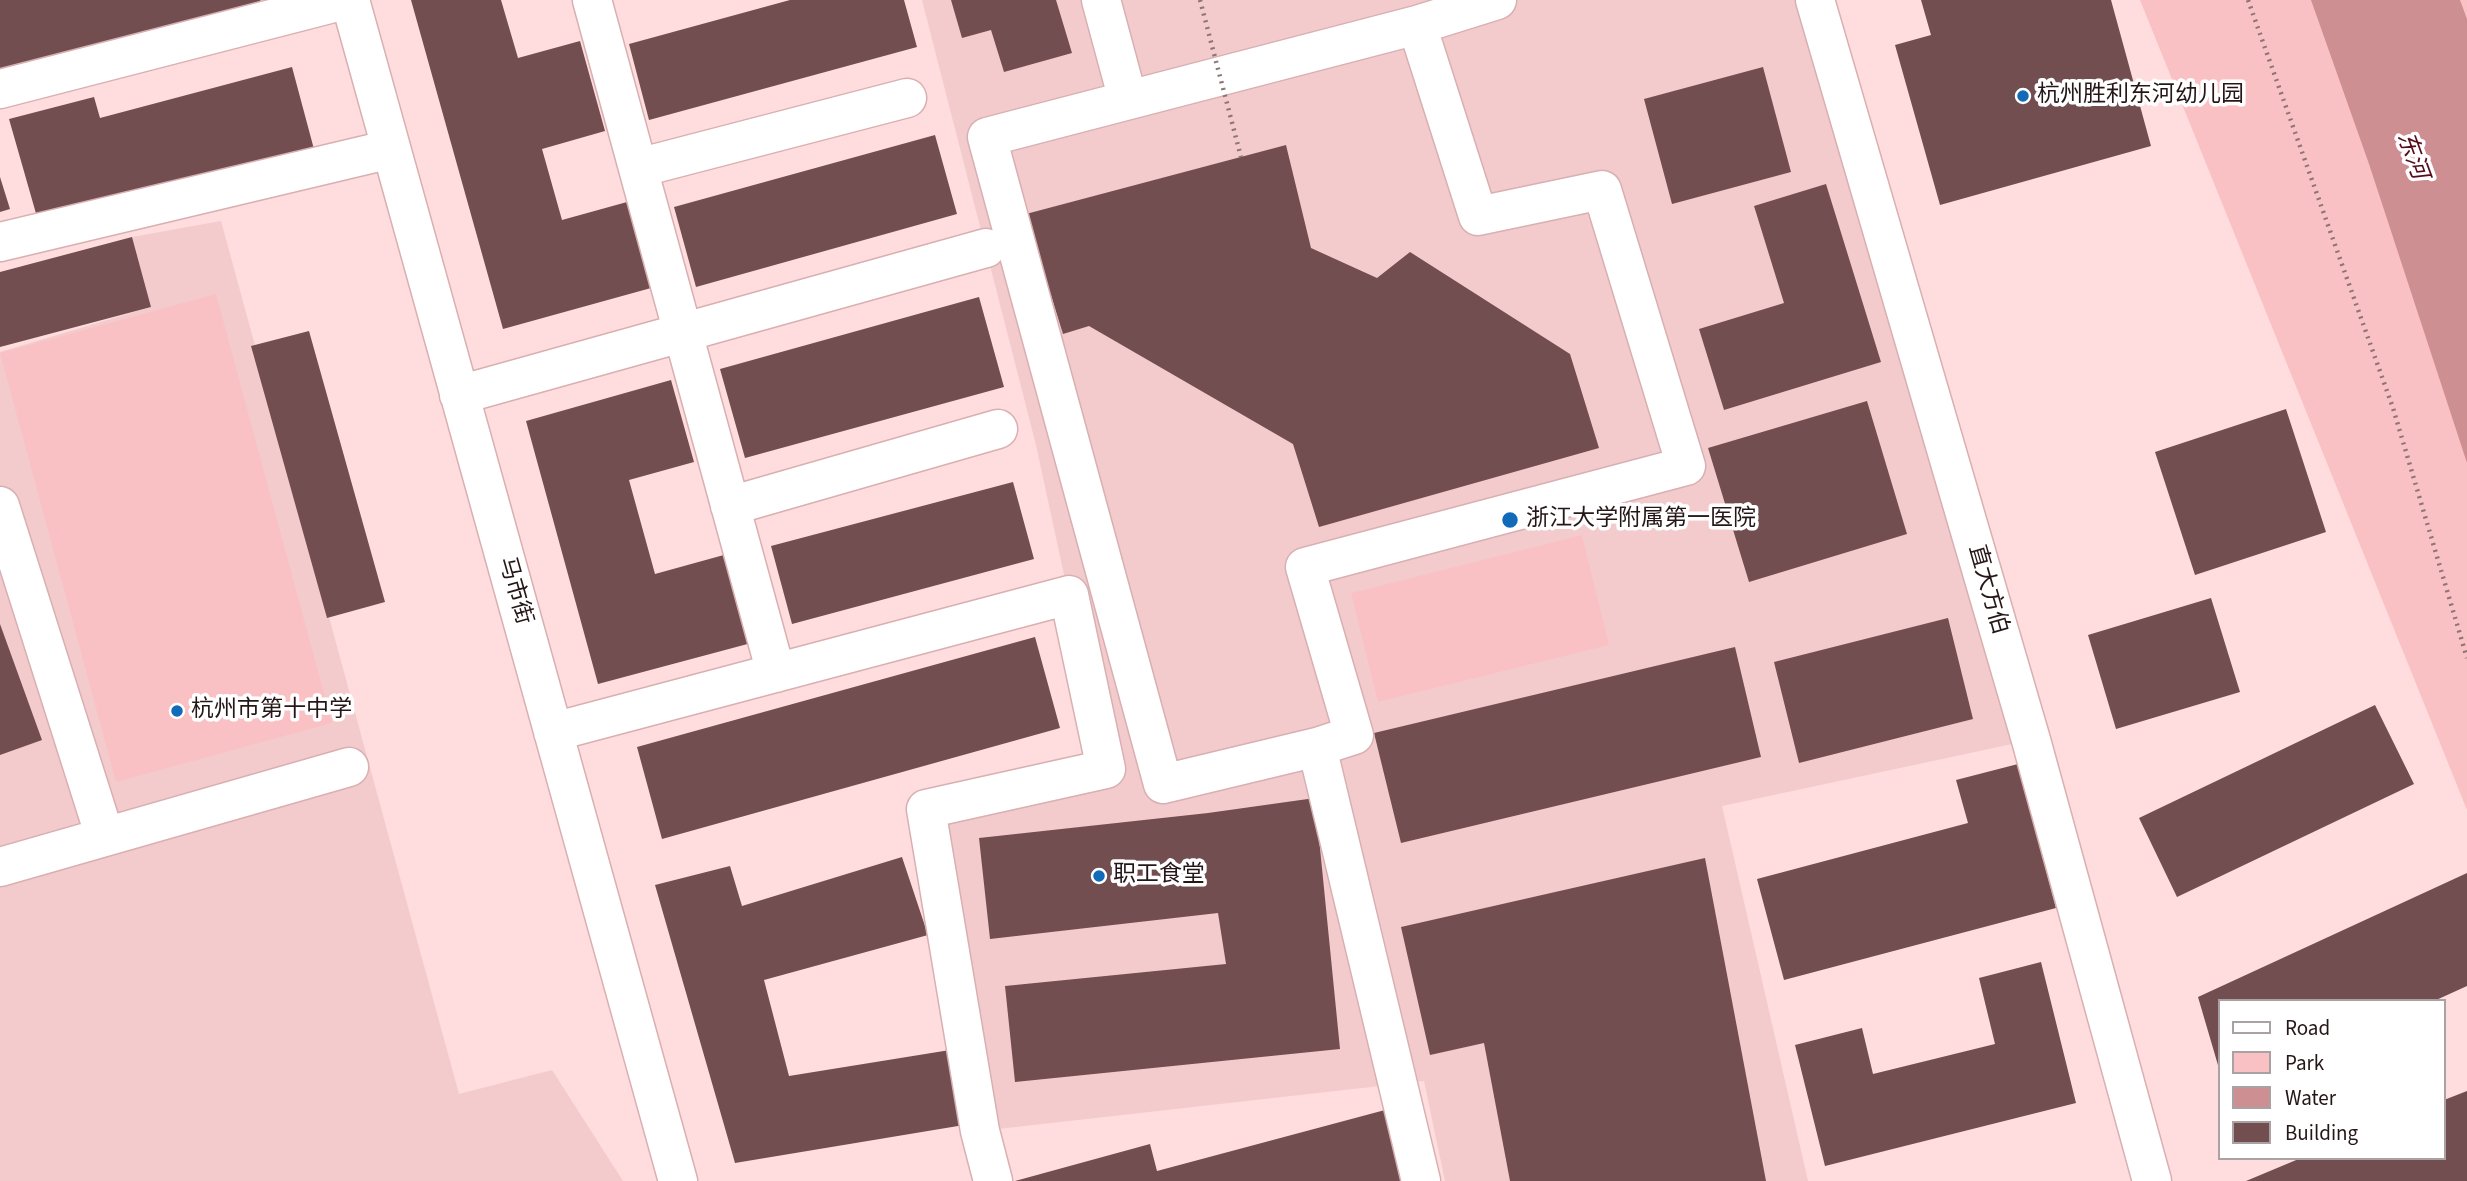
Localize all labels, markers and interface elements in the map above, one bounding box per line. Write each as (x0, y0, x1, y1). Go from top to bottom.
place label: 杭州胜利东河幼儿园 (2037, 82, 2244, 110)
marker: 杭州胜利东河幼儿园 (2015, 88, 2031, 104)
water label: 东河 (2389, 129, 2433, 183)
place label: 浙江大学附属第一医院 (1526, 506, 1756, 534)
marker: 浙江大学附属第一医院 (1500, 510, 1520, 530)
street label: 直大方伯 (1961, 542, 2013, 638)
street label: 马市街 (491, 554, 537, 628)
place label: 杭州市第十中学 (191, 697, 352, 725)
marker: 杭州市第十中学 (169, 703, 185, 719)
place label: 职工食堂 (1113, 862, 1205, 890)
marker: 职工食堂 (1091, 868, 1107, 884)
legend (2218, 999, 2446, 1160)
text: Road (2285, 1013, 2330, 1043)
text: Park (2285, 1048, 2324, 1078)
text: Water (2285, 1083, 2336, 1113)
text: Building (2285, 1118, 2358, 1148)

